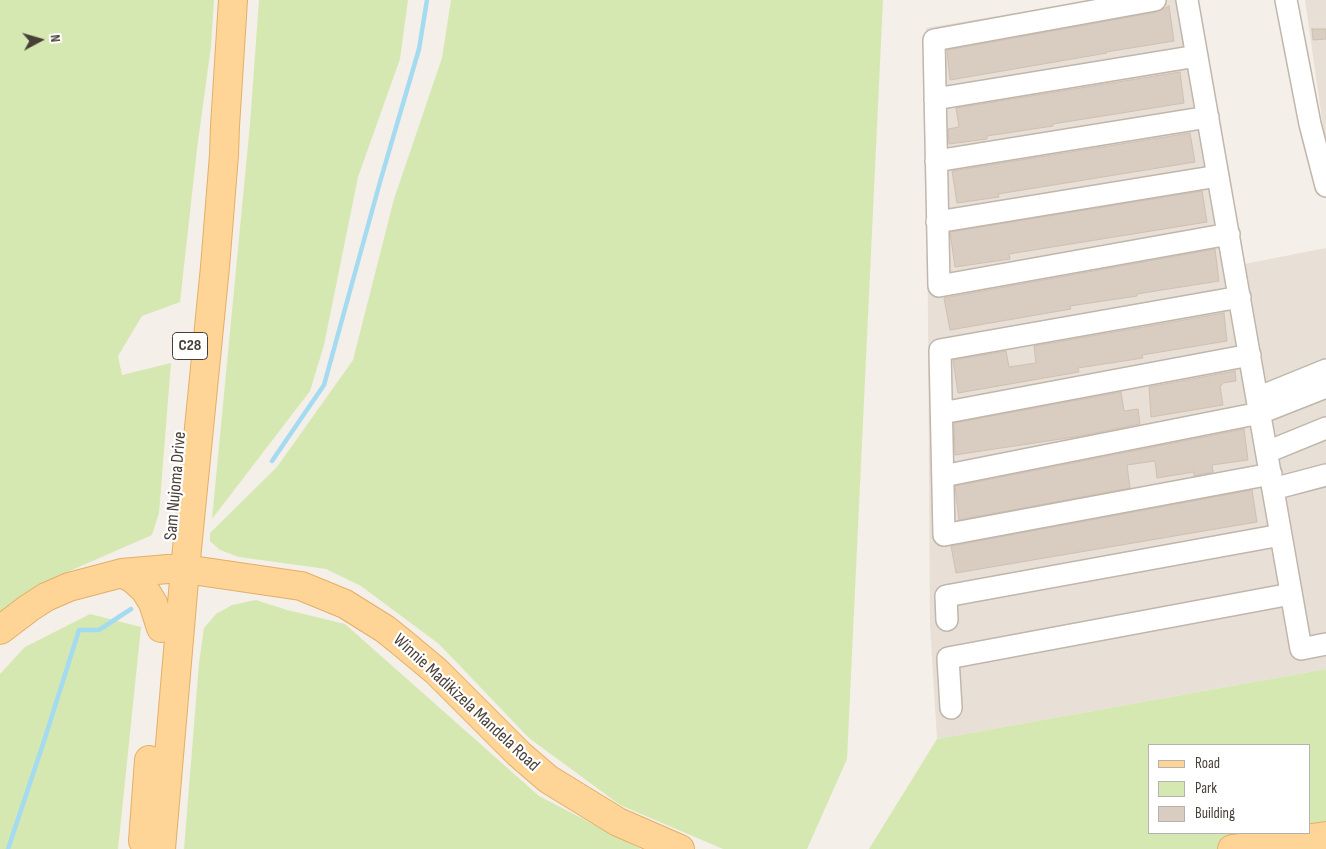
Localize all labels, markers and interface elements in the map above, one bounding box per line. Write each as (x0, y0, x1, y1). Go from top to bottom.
north arrow (15, 15, 65, 65)
text: N (47, 34, 64, 43)
road number: C28 (172, 332, 208, 360)
street label: Sam Nujoma Drive (160, 431, 192, 541)
street label: Winnie Madikizela Mandela Road (388, 629, 544, 777)
legend (1148, 744, 1311, 834)
text: Road (1195, 754, 1220, 773)
text: Park (1195, 779, 1217, 798)
text: Building (1195, 804, 1235, 823)

